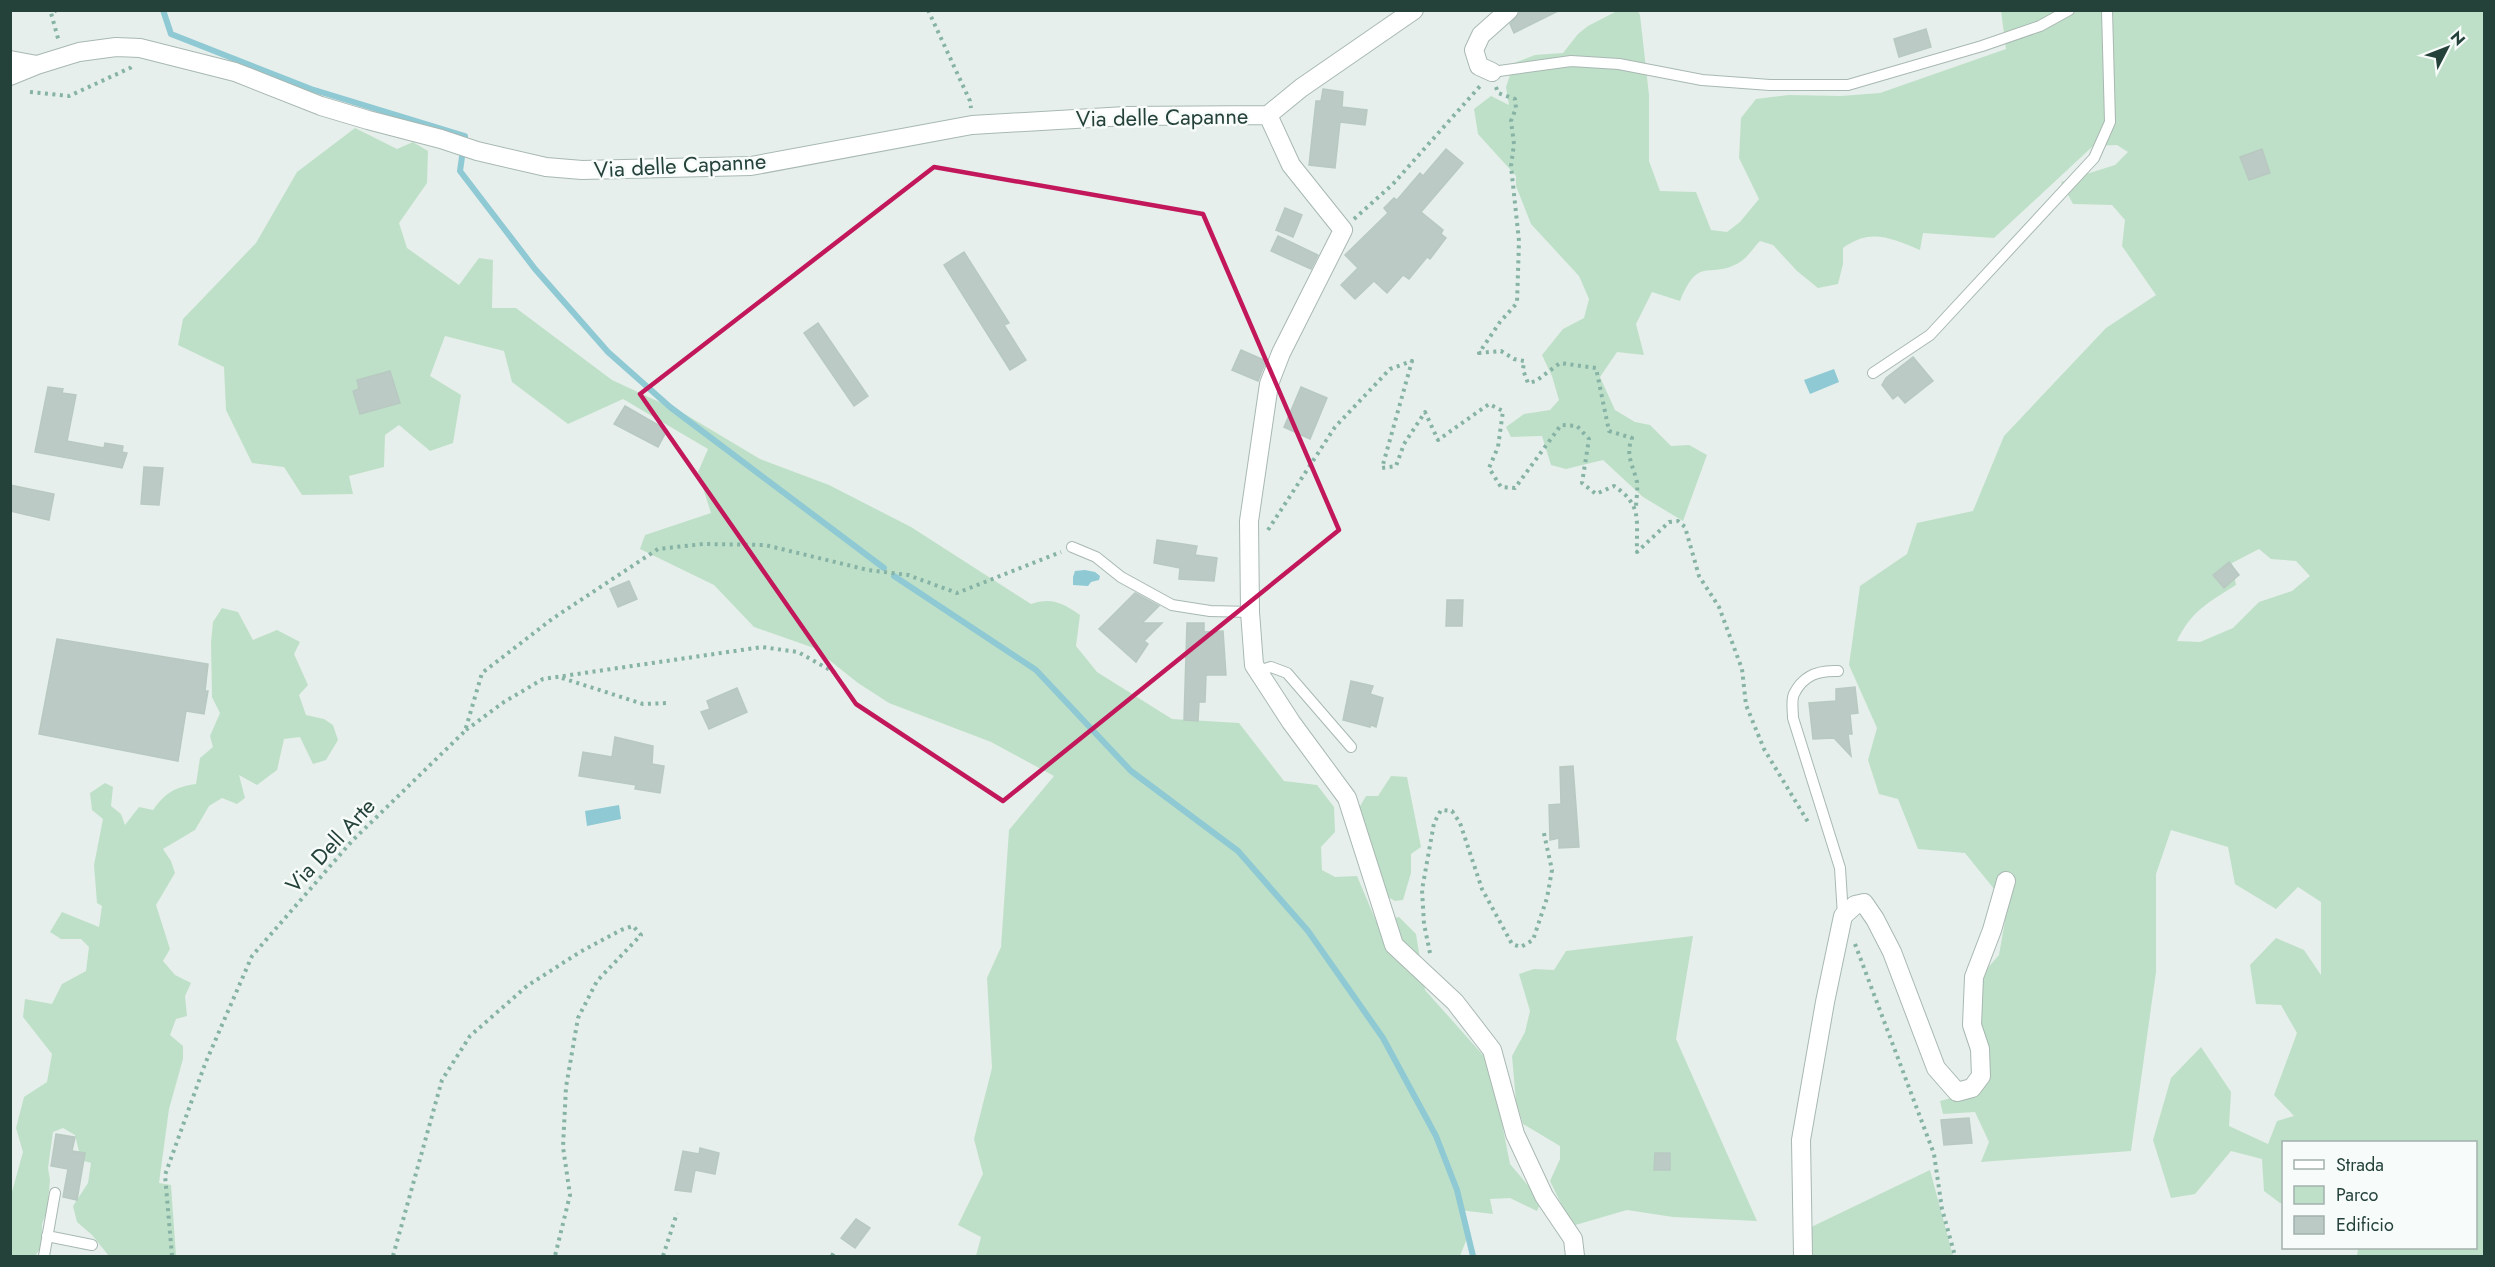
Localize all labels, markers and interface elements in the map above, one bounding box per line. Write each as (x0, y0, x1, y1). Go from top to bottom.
north arrow (2417, 18, 2477, 78)
text: N (2445, 26, 2471, 51)
street label: Via delle Capanne (1075, 99, 1249, 135)
street label: Via delle Capanne (593, 145, 767, 185)
street label: Via Dell Arte (278, 791, 382, 899)
legend (2282, 1141, 2477, 1249)
text: Strada (2336, 1152, 2384, 1178)
text: Parco (2336, 1182, 2378, 1208)
text: Edificio (2336, 1212, 2394, 1238)

